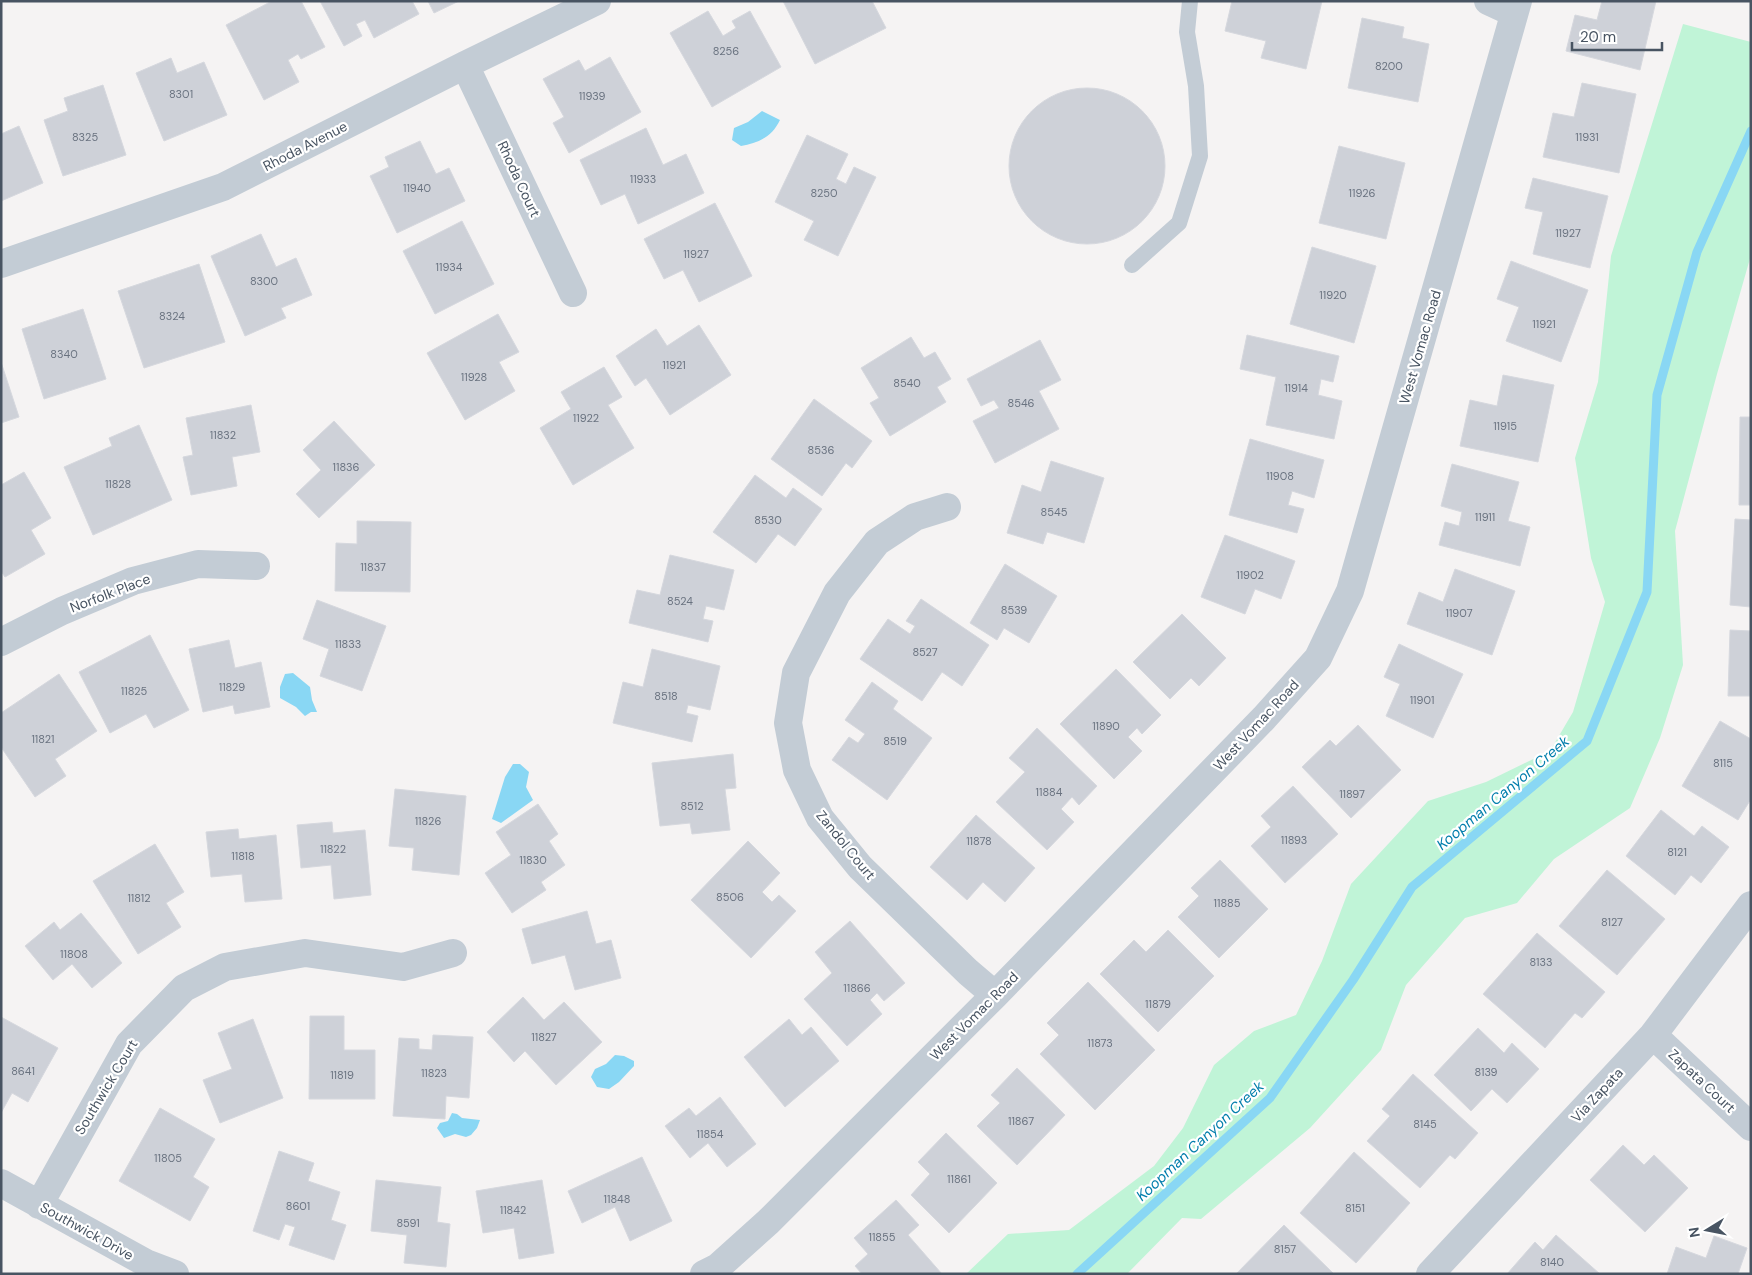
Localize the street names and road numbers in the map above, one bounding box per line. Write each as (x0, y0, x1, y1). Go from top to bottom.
street label: Rhoda Avenue (260, 117, 350, 175)
street label: Rhoda Court (494, 138, 544, 220)
street label: West Vomac Road (1395, 288, 1445, 406)
street label: Norfolk Place (67, 569, 153, 617)
street label: West Vomac Road (1209, 676, 1303, 774)
street label: Zandol Court (813, 807, 879, 883)
street label: West Vomac Road (926, 968, 1022, 1064)
street label: Southwick Court (71, 1036, 141, 1138)
street label: Zapata Court (1665, 1045, 1739, 1117)
street label: Via Zapata (1567, 1064, 1627, 1126)
street label: Southwick Drive (37, 1198, 137, 1264)

